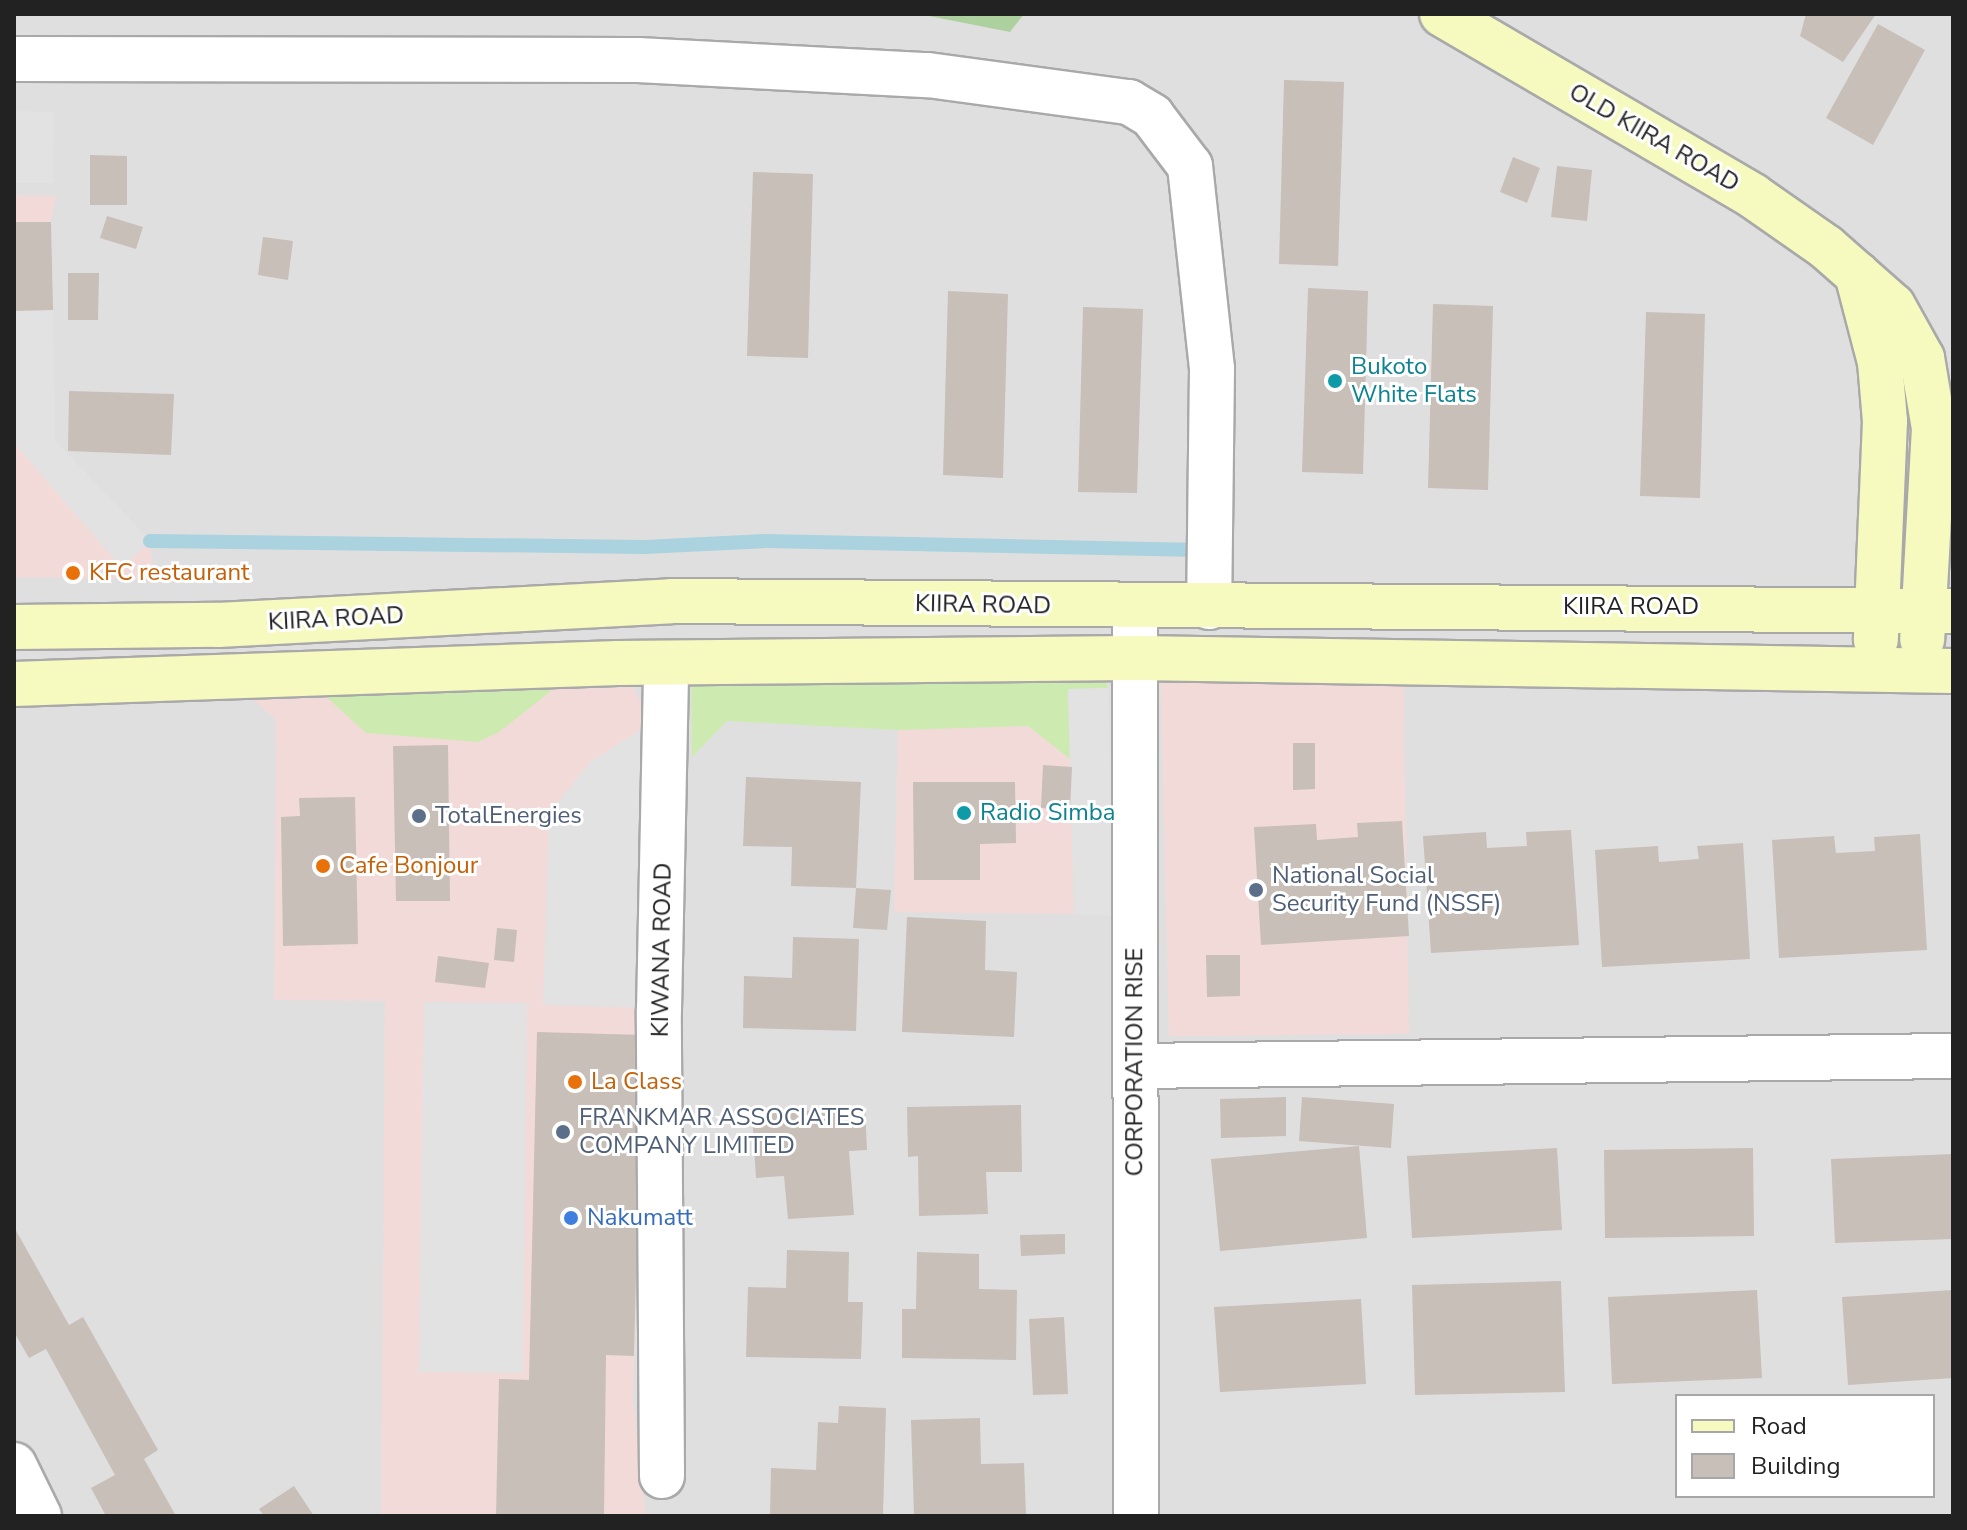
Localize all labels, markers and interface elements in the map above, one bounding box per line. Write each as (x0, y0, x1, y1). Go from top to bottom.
street label: OLD KIIRA ROAD (1564, 78, 1744, 198)
place label: Bukoto White Flats (1351, 353, 1477, 409)
marker: Bukoto White Flats (1326, 372, 1344, 390)
place label: KFC restaurant (89, 559, 250, 587)
marker: KFC restaurant (64, 564, 82, 582)
street label: KIIRA ROAD (915, 589, 1051, 621)
street label: KIIRA ROAD (1563, 593, 1699, 621)
street label: KIIRA ROAD (267, 601, 405, 637)
place label: Radio Simba (980, 799, 1115, 827)
place label: TotalEnergies (435, 802, 582, 830)
marker: Radio Simba (955, 804, 973, 822)
marker: TotalEnergies (410, 807, 428, 825)
place label: Cafe Bonjour (339, 852, 478, 880)
marker: Cafe Bonjour (314, 857, 332, 875)
street label: KIWANA ROAD (646, 862, 678, 1038)
place label: National Social Security Fund (NSSF) (1272, 862, 1501, 918)
marker: National Social Security Fund (NSSF) (1247, 881, 1265, 899)
street label: CORPORATION RISE (1121, 948, 1149, 1176)
place label: La Class (591, 1068, 682, 1096)
marker: La Class (566, 1073, 584, 1091)
place label: FRANKMAR ASSOCIATES COMPANY LIMITED (579, 1104, 865, 1160)
marker: FRANKMAR ASSOCIATES COMPANY LIMITED (554, 1123, 572, 1141)
place label: Nakumatt (587, 1204, 693, 1232)
marker: Nakumatt (562, 1209, 580, 1227)
legend (1675, 1394, 1935, 1498)
text: Road (1751, 1410, 1807, 1442)
text: Building (1751, 1450, 1841, 1482)

